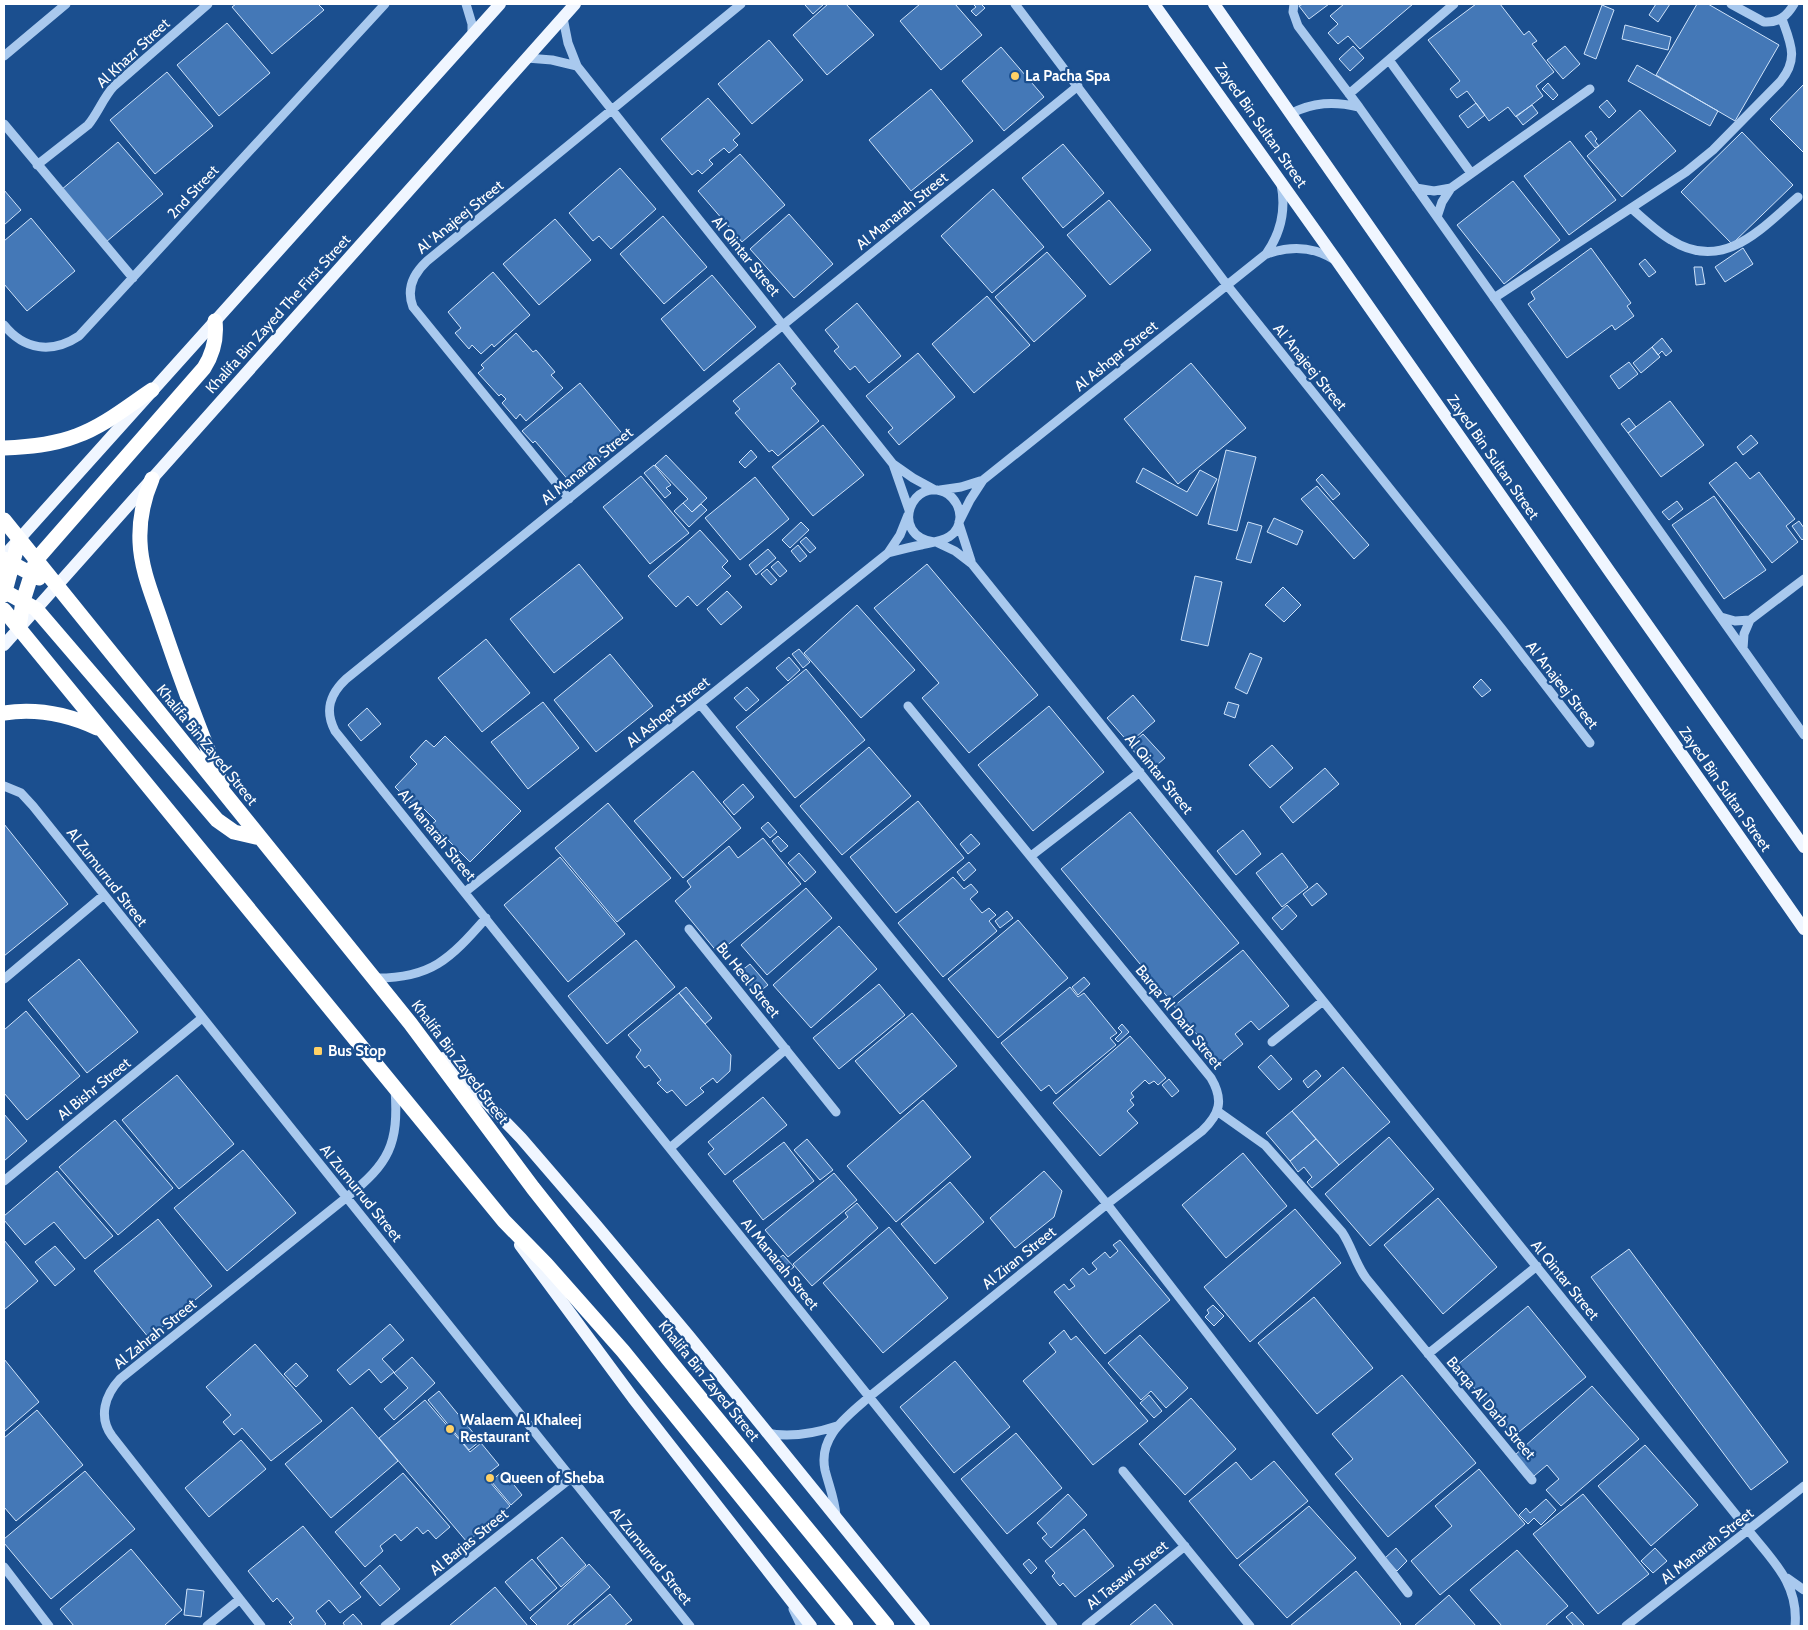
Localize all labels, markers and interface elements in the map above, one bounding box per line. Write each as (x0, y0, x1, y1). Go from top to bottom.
street label: Al Khazr Street (93, 14, 173, 92)
street label: Zayed Bin Sultan Street (1211, 59, 1311, 191)
place label: La Pacha Spa (1025, 67, 1111, 85)
marker: La Pacha Spa (1009, 70, 1021, 82)
street label: 2nd Street (164, 162, 222, 222)
street label: Al Manarah Street (852, 169, 952, 253)
street label: Al 'Anajeej Street (413, 177, 507, 257)
street label: Al Qintar Street (708, 212, 784, 300)
street label: Khalifa Bin Zayed The First Street (202, 231, 354, 397)
street label: Al Ashqar Street (1071, 317, 1161, 395)
street label: Al 'Anajeej Street (1270, 320, 1350, 414)
street label: Zayed Bin Sultan Street (1443, 391, 1543, 523)
street label: Al Manarah Street (537, 424, 637, 508)
street label: Al 'Anajeej Street (1522, 638, 1602, 732)
street label: Al Ashqar Street (623, 673, 713, 751)
street label: Khalifa Bin Zayed Street (153, 681, 261, 809)
street label: Zayed Bin Sultan Street (1675, 723, 1775, 855)
street label: Al Qintar Street (1121, 730, 1197, 818)
street label: Al Manarah Street (395, 785, 479, 885)
street label: Al Zumurrud Street (63, 824, 151, 930)
street label: Bu Heel Street (712, 939, 784, 1021)
street label: Barqa Al Darb Street (1132, 961, 1226, 1073)
street label: Khalifa Bin Zayed Street (408, 997, 512, 1127)
place label: Bus Stop (328, 1042, 387, 1060)
marker: Bus Stop (312, 1045, 324, 1057)
street label: Al Bishr Street (54, 1054, 134, 1124)
street label: Al Zumurrud Street (316, 1141, 406, 1245)
street label: Al Manarah Street (738, 1214, 822, 1314)
street label: Al Ziran Street (979, 1223, 1059, 1293)
street label: Al Qintar Street (1527, 1236, 1603, 1324)
street label: Al Zahrah Street (110, 1295, 200, 1373)
street label: Khalifa Bin Zayed Street (655, 1317, 763, 1445)
street label: Barqa Al Darb Street (1443, 1353, 1539, 1463)
place label: Walaem Al Khaleej Restaurant (460, 1411, 582, 1446)
marker: Walaem Al Khaleej Restaurant (444, 1423, 456, 1435)
place label: Queen of Sheba (500, 1469, 605, 1487)
marker: Queen of Sheba (484, 1472, 496, 1484)
street label: Al Zumurrud Street (606, 1504, 696, 1608)
street label: Al Manarah Street (1657, 1504, 1757, 1588)
street label: Al Barjas Street (426, 1505, 512, 1579)
street label: Al Tasawi Street (1083, 1537, 1171, 1613)

